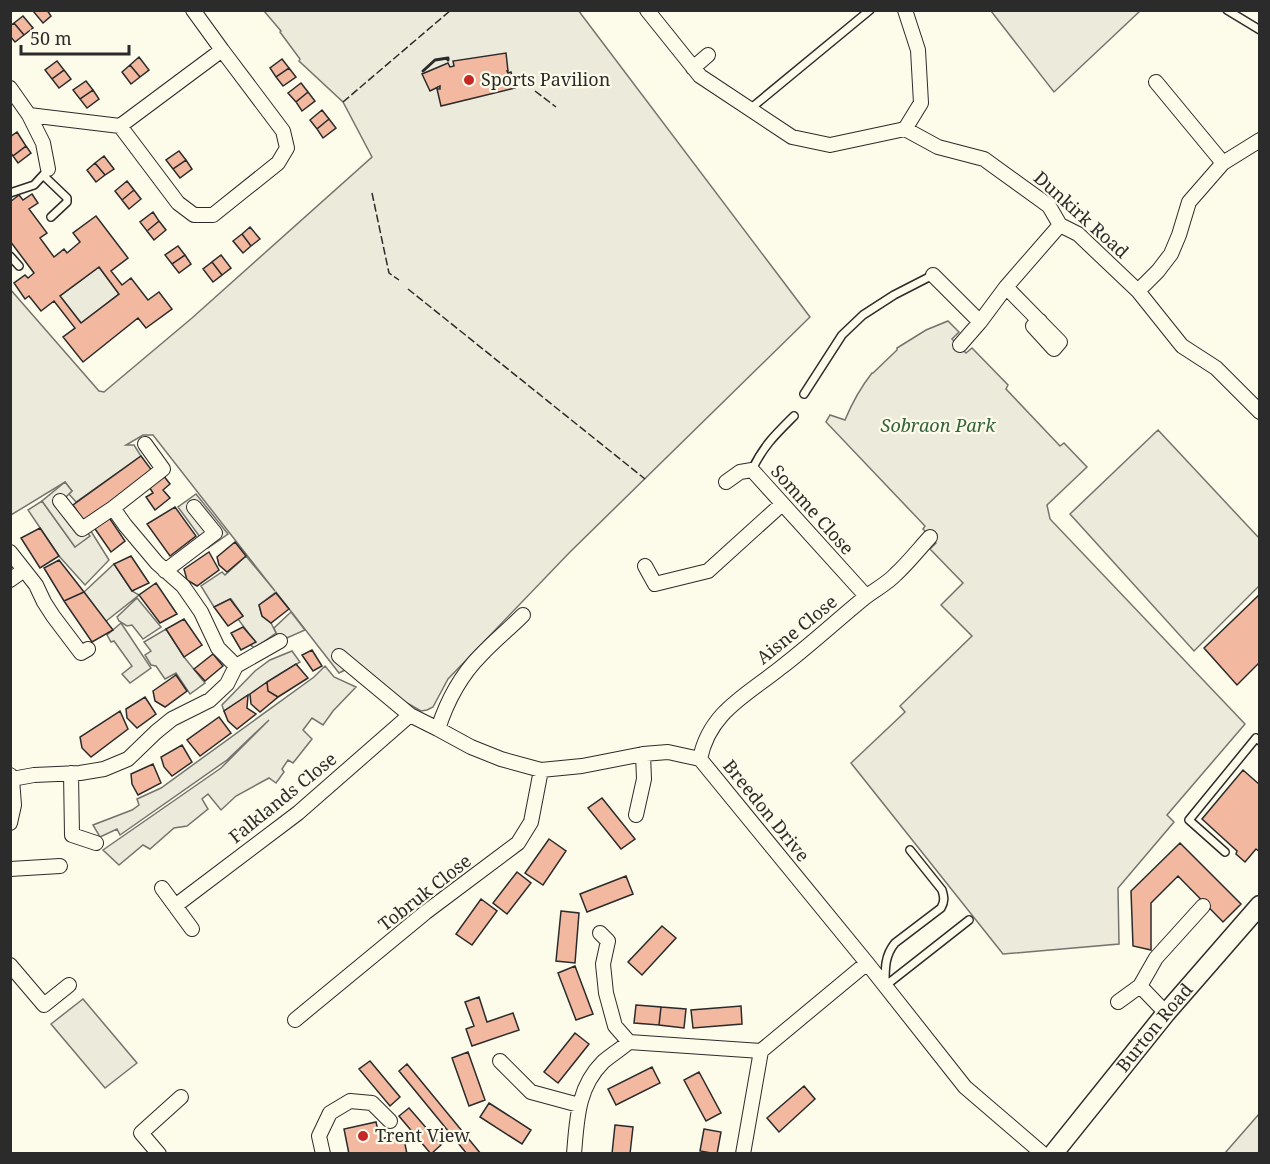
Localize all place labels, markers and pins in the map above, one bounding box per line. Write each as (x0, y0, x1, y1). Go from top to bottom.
place label: Sports Pavilion (481, 67, 611, 91)
marker: Sports Pavilion (462, 73, 476, 87)
place label: Trent View (375, 1123, 470, 1147)
marker: Trent View (356, 1129, 370, 1143)

